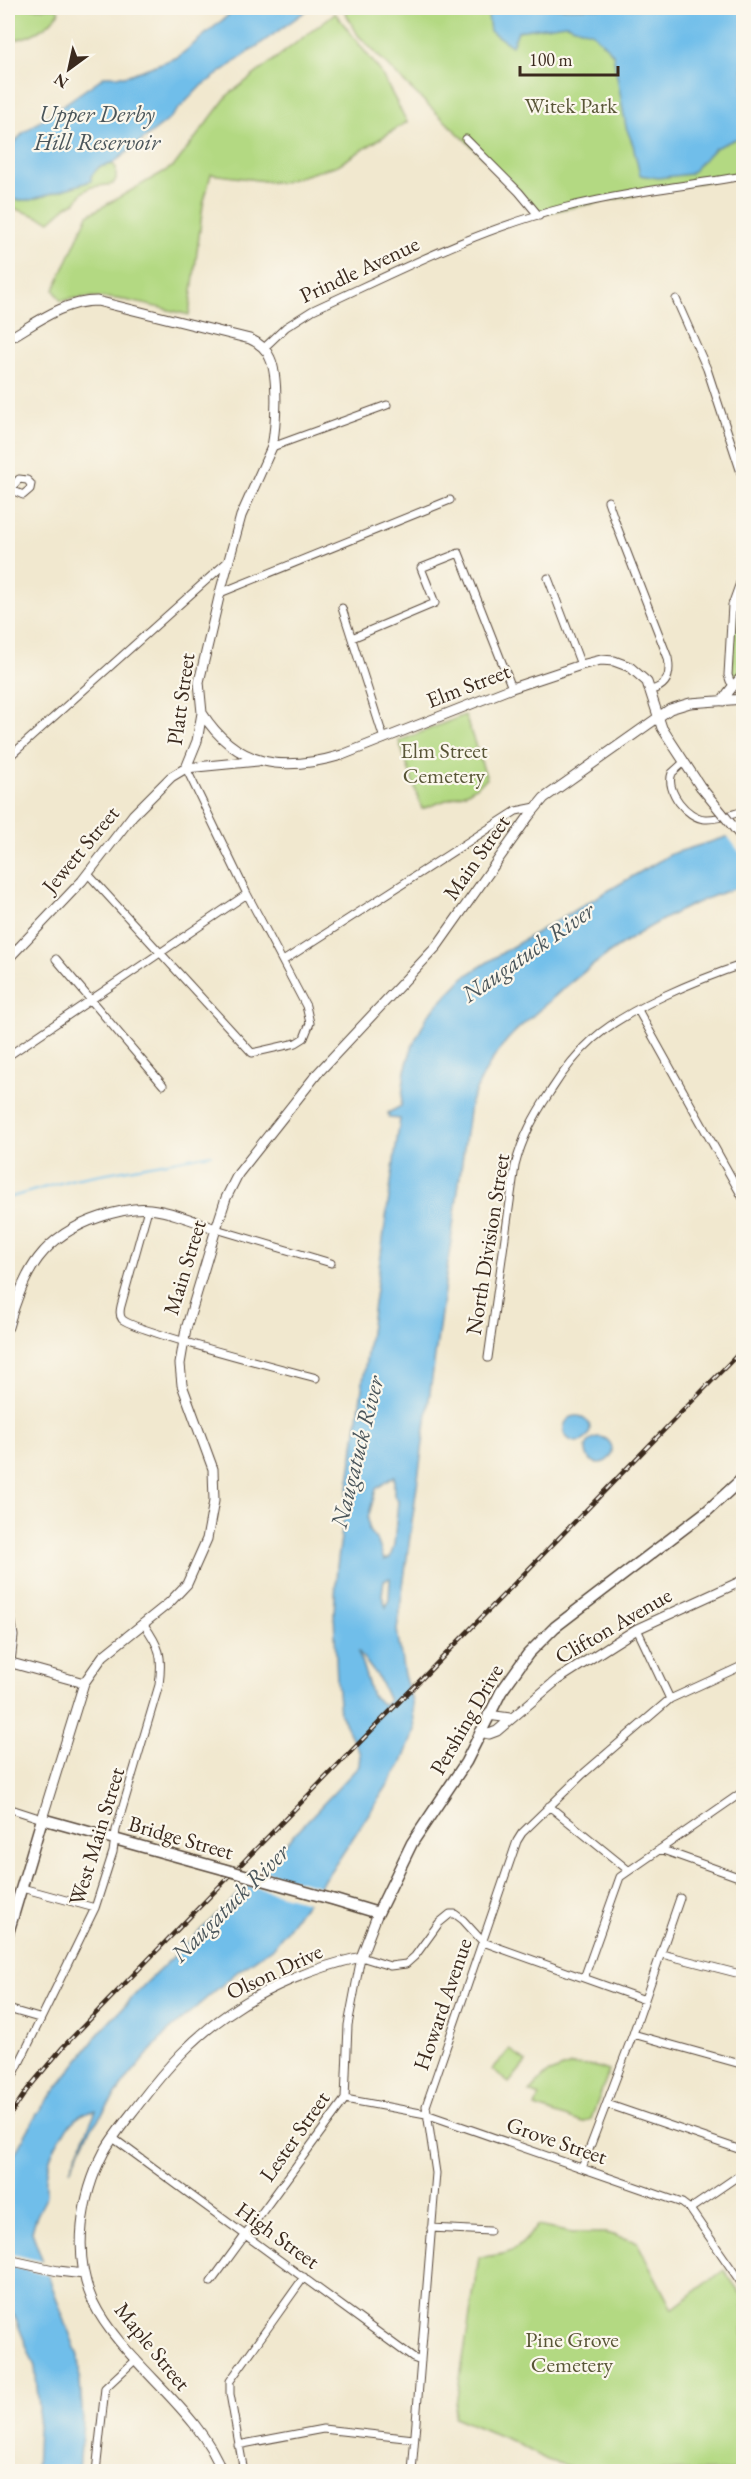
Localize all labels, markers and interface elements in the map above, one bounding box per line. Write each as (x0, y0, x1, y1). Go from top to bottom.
north arrow (39, 39, 99, 99)
scale bar (520, 39, 618, 77)
text: 100 m (529, 48, 573, 71)
text: N (50, 69, 72, 93)
park label: Witek Park (525, 91, 618, 120)
water label: Upper Derby Hill Reservoir (33, 98, 162, 157)
street label: Prindle Avenue (295, 229, 424, 310)
street label: Platt Street (160, 651, 201, 747)
street label: Elm Street (422, 656, 514, 715)
park label: Elm Street Cemetery (400, 736, 488, 790)
street label: Jewett Street (34, 799, 126, 901)
street label: Main Street (436, 809, 516, 906)
water label: Naugatuck River (454, 893, 602, 1009)
street label: North Division Street (459, 1151, 516, 1337)
street label: Main Street (156, 1216, 213, 1318)
water label: Naugatuck River (322, 1371, 391, 1532)
street label: Clifton Avenue (550, 1580, 677, 1671)
street label: Pershing Drive (423, 1658, 510, 1780)
street label: West Main Street (62, 1764, 131, 1909)
street label: Bridge Street (125, 1809, 237, 1866)
water label: Naugatuck River (163, 1835, 297, 1969)
street label: Howard Avenue (406, 1934, 479, 2074)
street label: Olson Drive (221, 1936, 327, 2006)
street label: Lester Street (253, 2085, 336, 2187)
street label: Grove Street (503, 2110, 611, 2171)
street label: High Street (230, 2195, 325, 2276)
street label: Maple Street (108, 2296, 197, 2397)
park label: Pine Grove Cemetery (525, 2325, 619, 2379)

